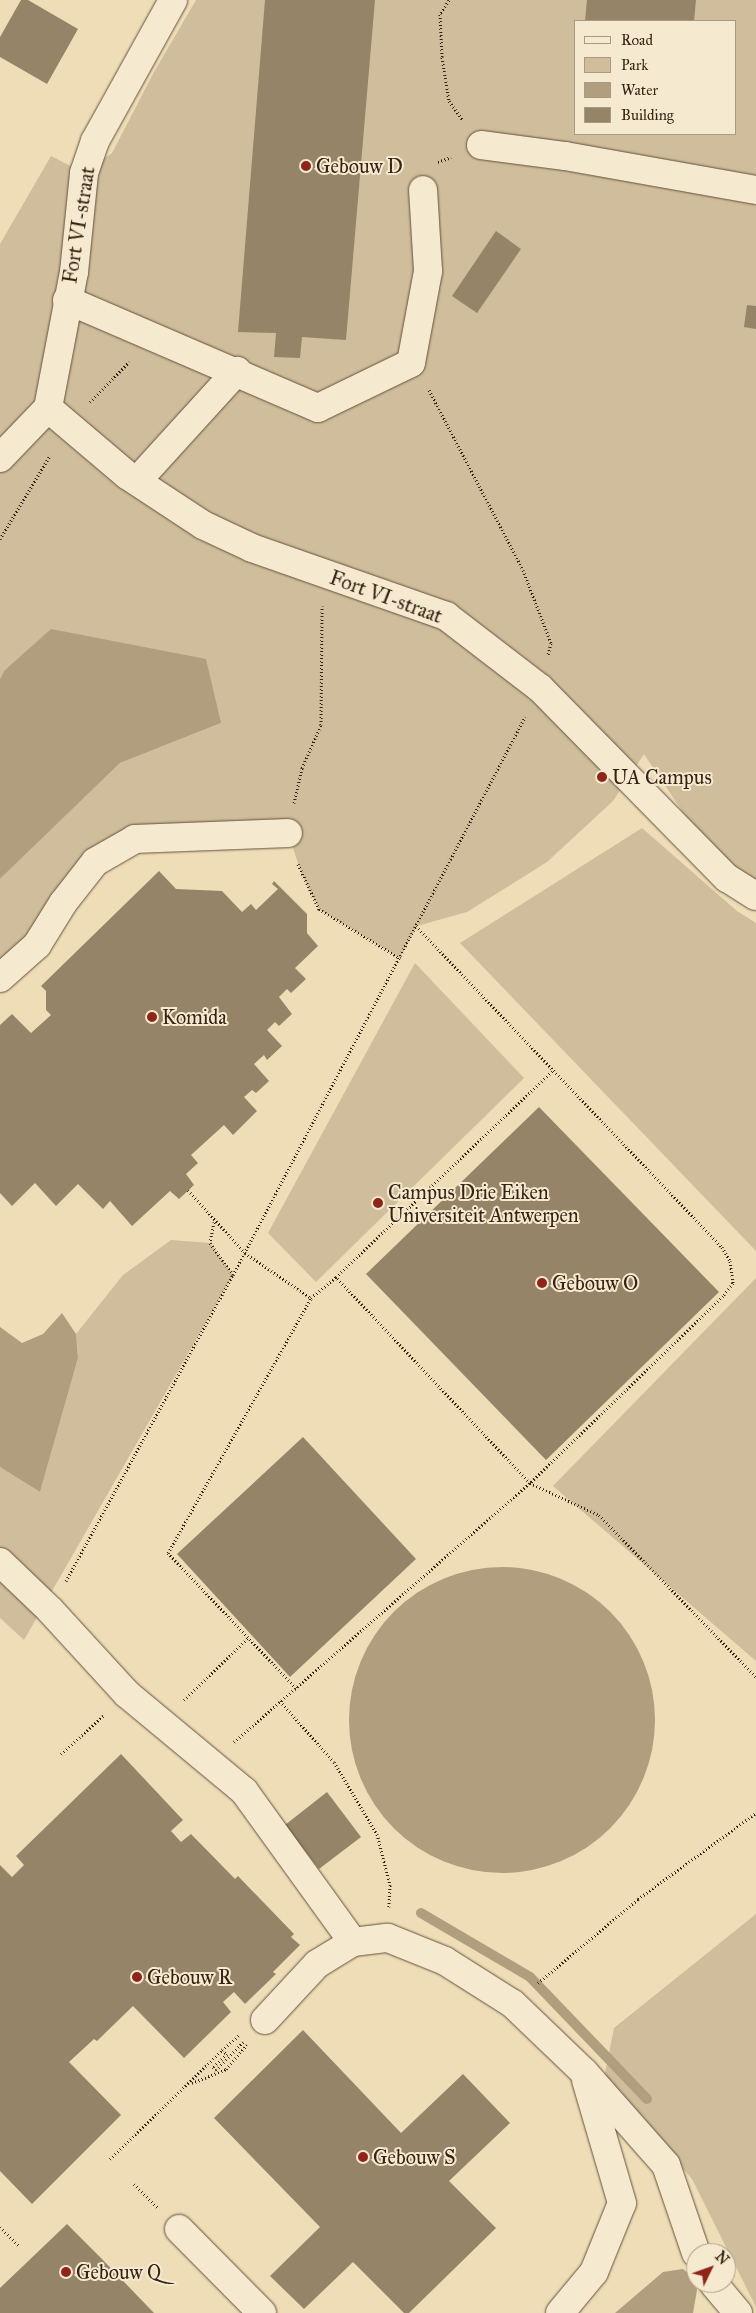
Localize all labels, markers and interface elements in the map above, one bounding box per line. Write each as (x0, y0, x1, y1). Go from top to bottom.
legend (574, 20, 736, 135)
text: Road (621, 31, 653, 49)
text: Park (621, 56, 648, 74)
text: Water (621, 81, 658, 99)
text: Building (621, 106, 674, 124)
place label: Gebouw D (316, 154, 403, 178)
marker: Gebouw D (300, 160, 312, 172)
street label: Fort VI-straat (58, 165, 100, 285)
street label: Fort VI-straat (326, 566, 446, 628)
place label: UA Campus (612, 765, 712, 789)
marker: UA Campus (596, 771, 608, 783)
place label: Komida (162, 1005, 227, 1029)
marker: Komida (146, 1011, 158, 1023)
place label: Campus Drie Eiken Universiteit Antwerpen (388, 1180, 579, 1227)
marker: Campus Drie Eiken Universiteit Antwerpen (372, 1197, 384, 1209)
place label: Gebouw O (552, 1271, 638, 1295)
marker: Gebouw O (536, 1277, 548, 1289)
place label: Gebouw R (147, 1965, 232, 1989)
marker: Gebouw R (131, 1971, 143, 1983)
place label: Gebouw S (373, 2145, 455, 2169)
marker: Gebouw S (357, 2151, 369, 2163)
north arrow (686, 2243, 736, 2293)
text: N (711, 2248, 732, 2268)
place label: Gebouw Q (76, 2260, 161, 2284)
marker: Gebouw Q (60, 2266, 72, 2278)

